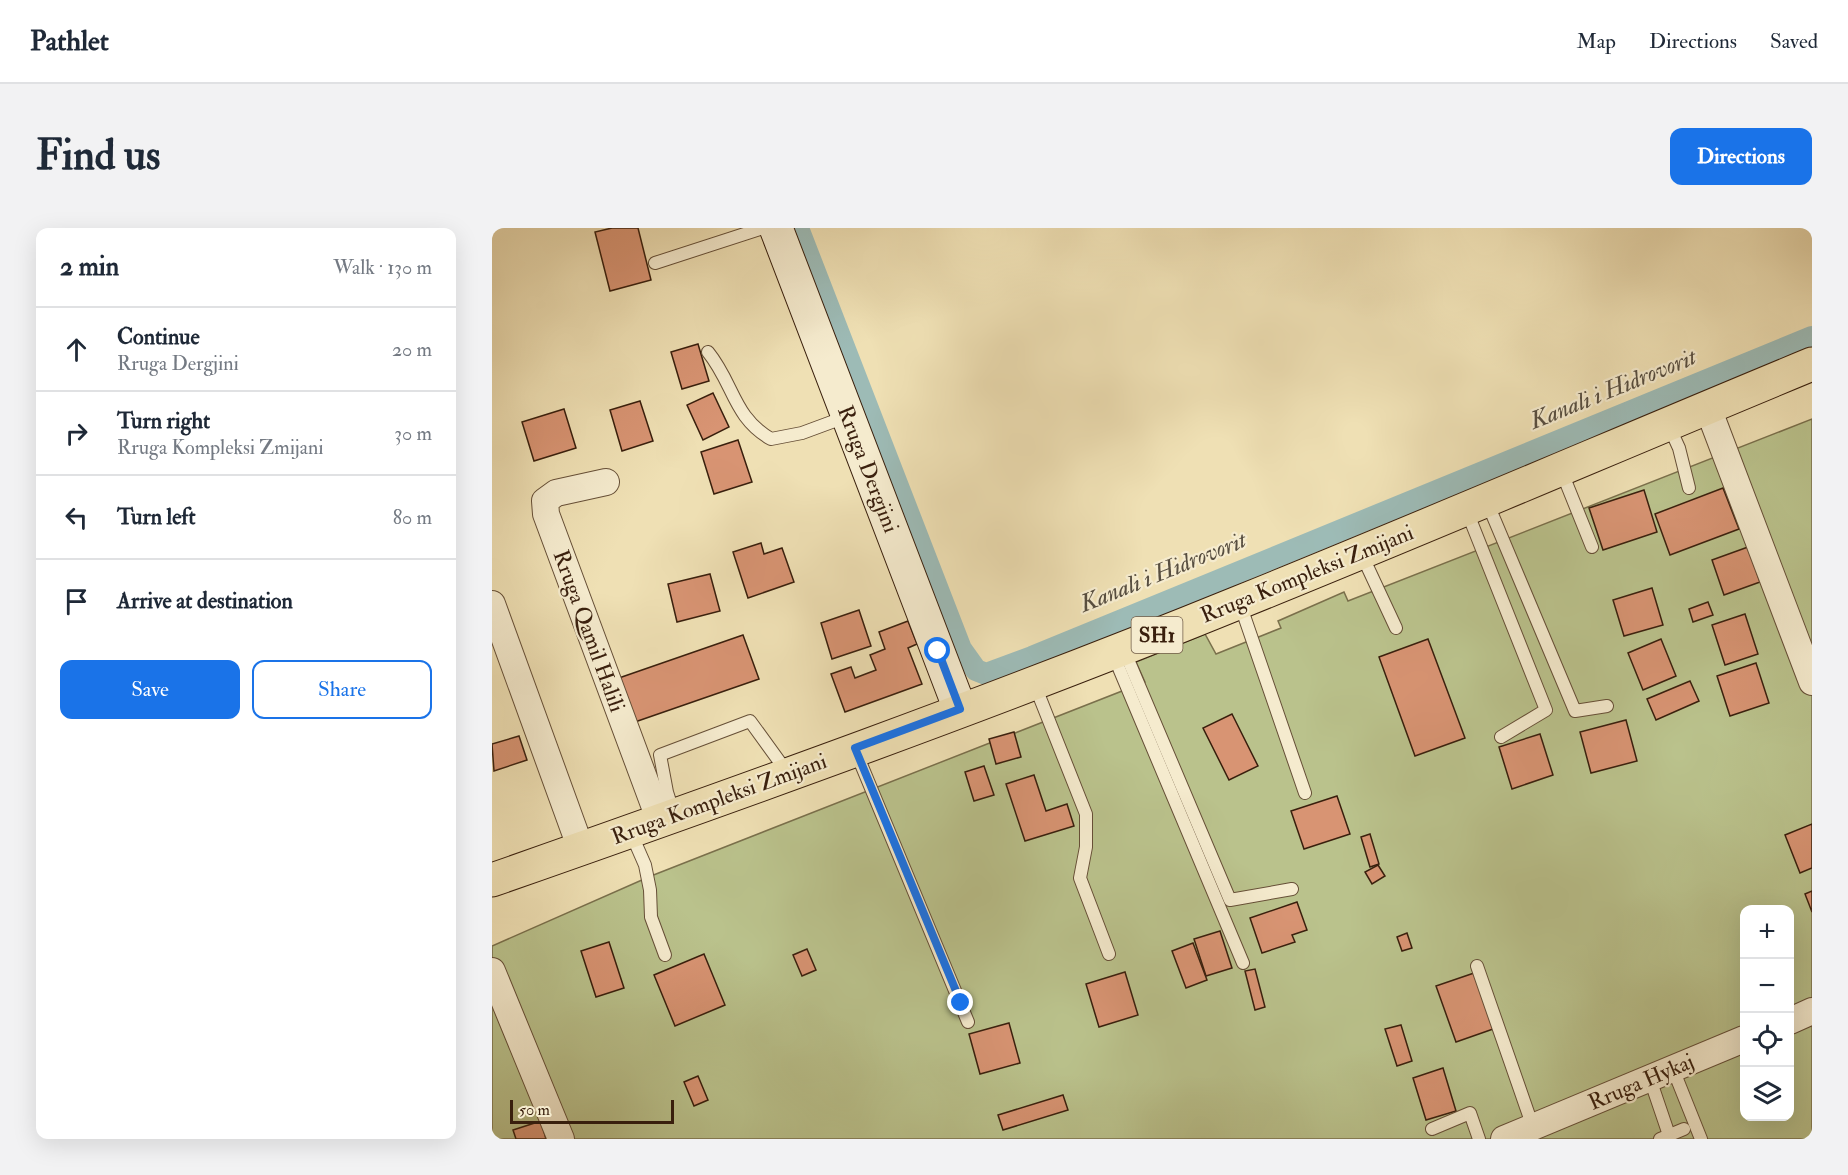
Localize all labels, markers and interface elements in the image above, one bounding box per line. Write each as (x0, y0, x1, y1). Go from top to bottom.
text: Pathlet (30, 24, 109, 59)
text: Map (1576, 28, 1616, 55)
text: Directions (1649, 28, 1737, 55)
text: Saved (1770, 28, 1818, 55)
button: Directions (1670, 128, 1812, 185)
text: Find us (36, 130, 160, 182)
text: 2 min (60, 251, 119, 283)
text: Walk · 130 m (333, 255, 432, 280)
text: Continue (117, 323, 200, 351)
icon: ahead (60, 333, 93, 366)
text: 20 m (392, 337, 432, 362)
water label: Kanali i Hidrovorit (1524, 341, 1702, 437)
text: Rruga Dergjini (117, 351, 239, 376)
street label: Rruga Dergjini (831, 401, 905, 537)
text: Turn right (117, 407, 210, 435)
icon: right (60, 417, 93, 450)
text: 30 m (394, 421, 432, 446)
text: Rruga Kompleksi Zmijani (117, 435, 324, 460)
icon: left (60, 501, 93, 534)
text: Turn left (117, 503, 196, 531)
text: 80 m (393, 505, 432, 530)
street label: Rruga Kompleksi Zmijani (1196, 518, 1418, 630)
water label: Kanali i Hidrovorit (1074, 524, 1252, 620)
street label: Rruga Qamil Halili (547, 546, 631, 716)
icon: arrive (60, 585, 93, 618)
text: Arrive at destination (117, 587, 293, 615)
road number: SH1 (1132, 617, 1182, 653)
route start (924, 637, 950, 663)
button: Save (60, 660, 240, 719)
button: Share (252, 660, 432, 719)
street label: Rruga Kompleksi Zmijani (607, 747, 831, 852)
map controls (1740, 905, 1794, 1121)
button: + (1740, 905, 1794, 959)
button: − (1740, 959, 1794, 1013)
route end (947, 989, 973, 1015)
button: locate (1740, 1013, 1794, 1067)
street label: Rruga Hykaj (1584, 1047, 1698, 1117)
button: layers (1740, 1067, 1794, 1121)
scale bar (510, 1097, 674, 1124)
text: 50 m (519, 1100, 550, 1120)

